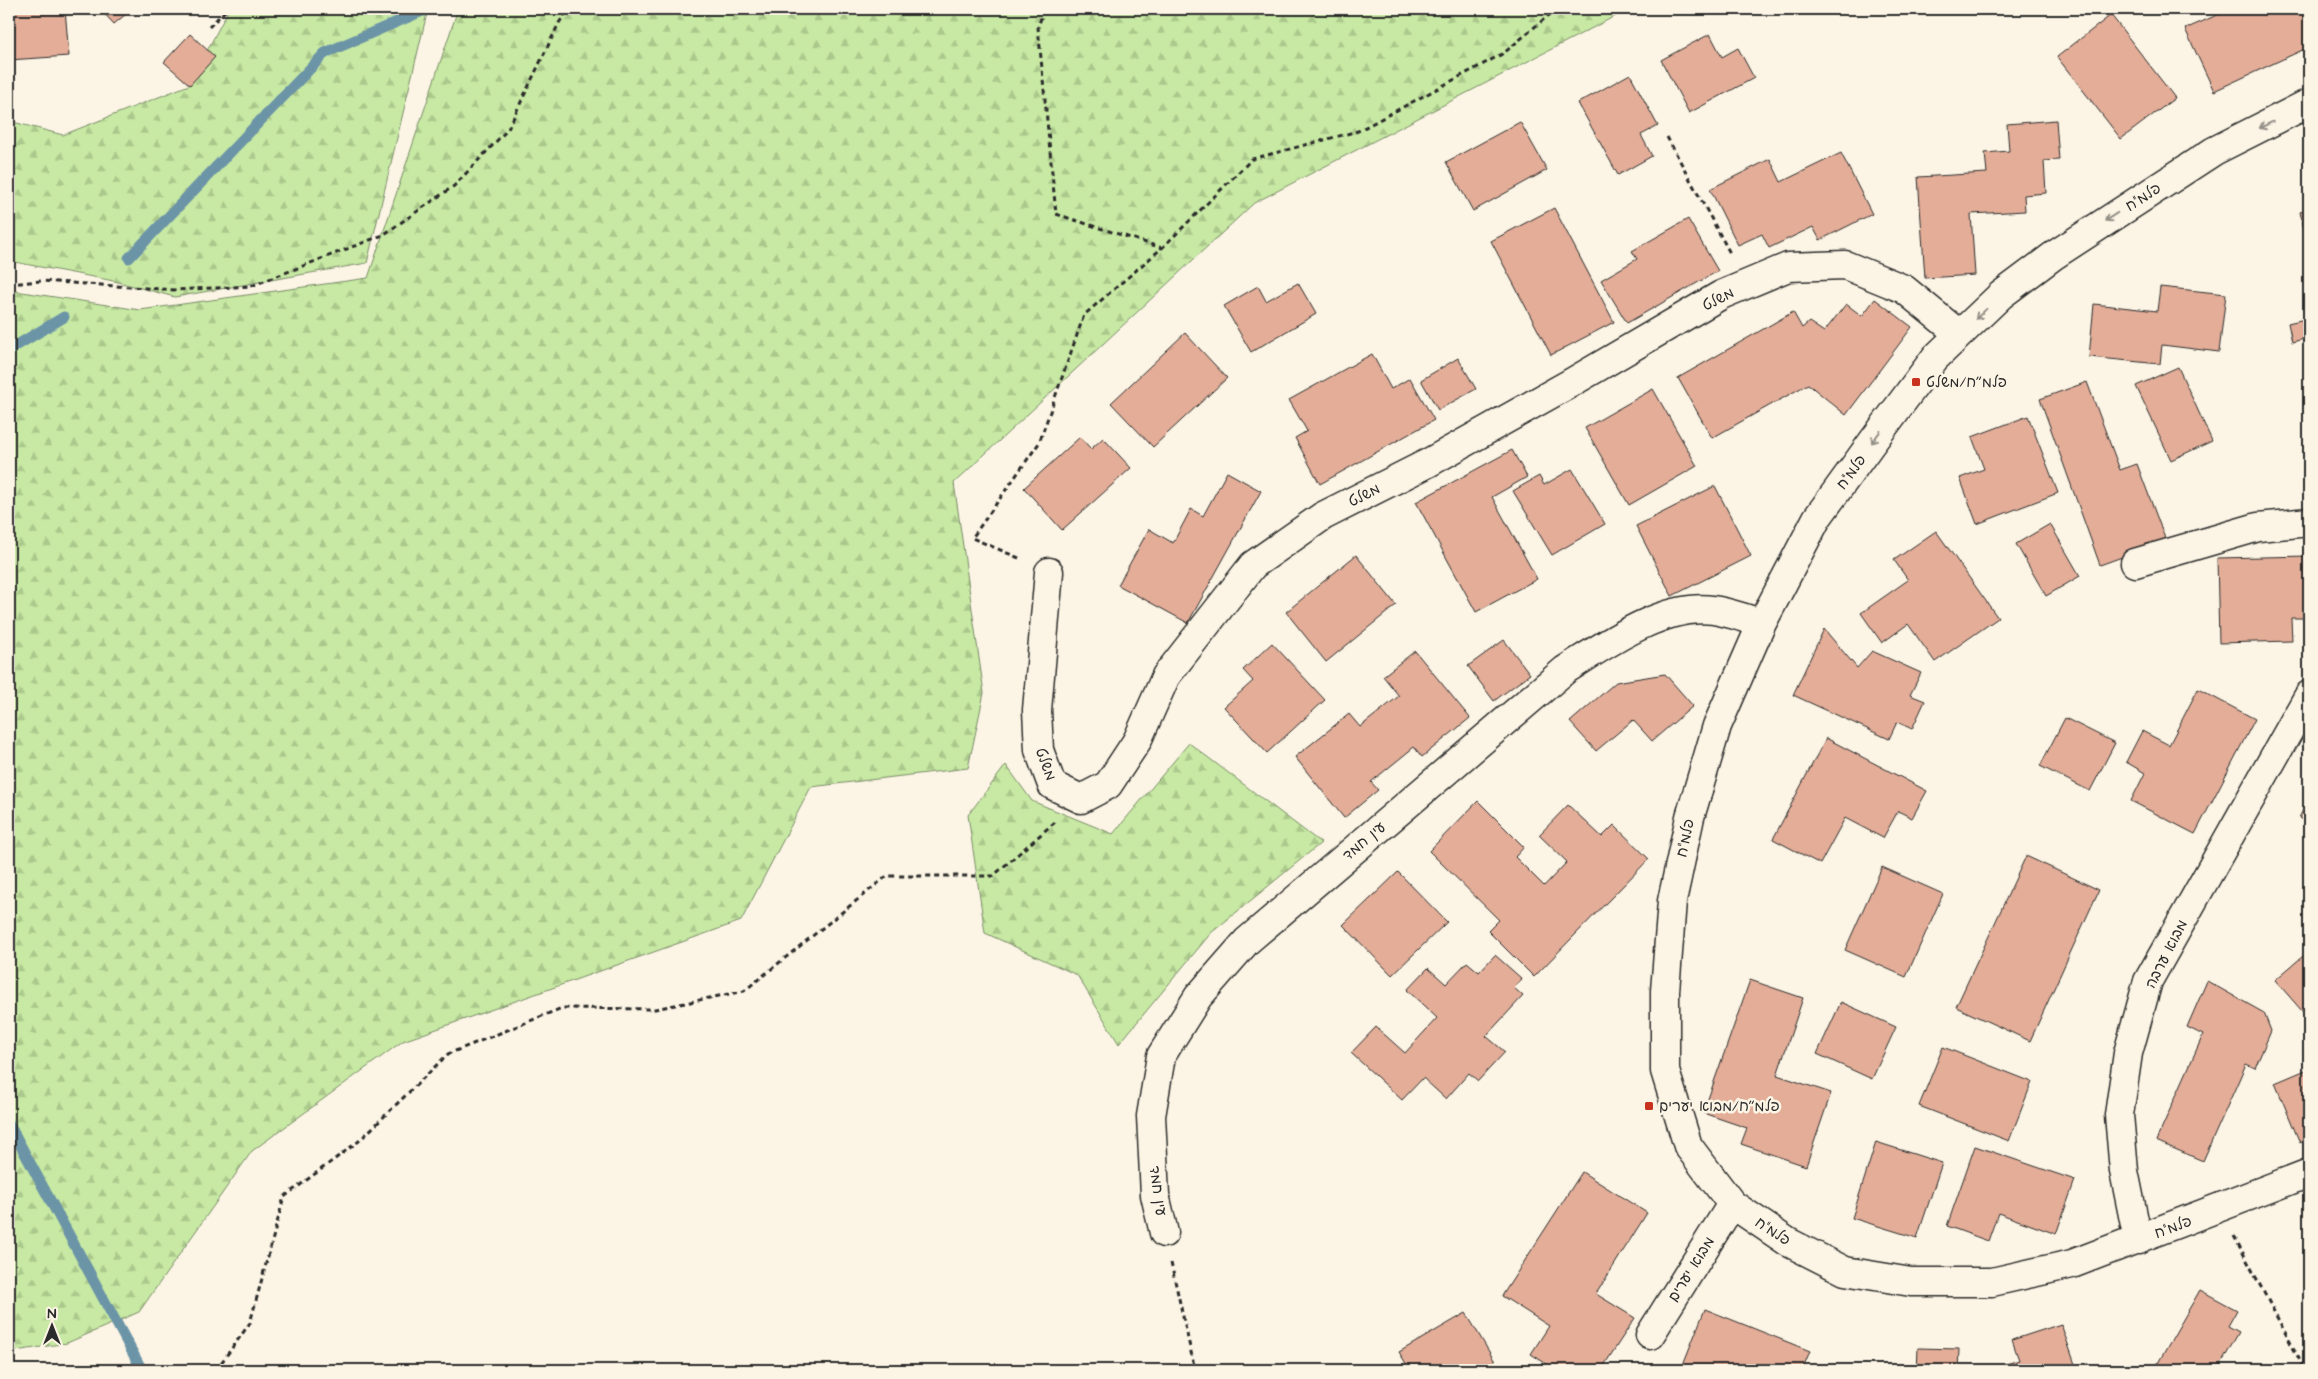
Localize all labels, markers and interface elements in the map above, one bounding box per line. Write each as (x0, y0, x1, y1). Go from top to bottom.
one-way arrow (2258, 120, 2273, 130)
street label: פלמ"ח (2121, 178, 2165, 217)
one-way arrow (2105, 213, 2119, 223)
street label: משלט (1699, 283, 1738, 316)
one-way arrow (1975, 308, 1987, 320)
place label: פלמ״ח/משלט (1926, 372, 2007, 393)
marker: פלמ״ח/משלט (1910, 376, 1922, 388)
one-way arrow (1871, 430, 1881, 444)
street label: פלמ"ח (1832, 450, 1871, 494)
street label: משלט (1345, 479, 1384, 512)
street label: משלט (1030, 745, 1061, 783)
street label: עין חמד (1338, 817, 1391, 866)
street label: פלמ"ח (1671, 817, 1700, 859)
street label: מבוא ערבה (2140, 916, 2193, 992)
place label: פלמ״ח/מבוא יערים (1659, 1096, 1780, 1117)
marker: פלמ״ח/מבוא יערים (1643, 1100, 1655, 1112)
street label: עין חמד (1144, 1164, 1171, 1218)
street label: פלמ"ח (2151, 1211, 2195, 1244)
street label: פלמ"ח (1751, 1212, 1795, 1251)
street label: מבוא יערים (1663, 1233, 1720, 1306)
north arrow (28, 1302, 78, 1352)
text: N (48, 1304, 57, 1324)

